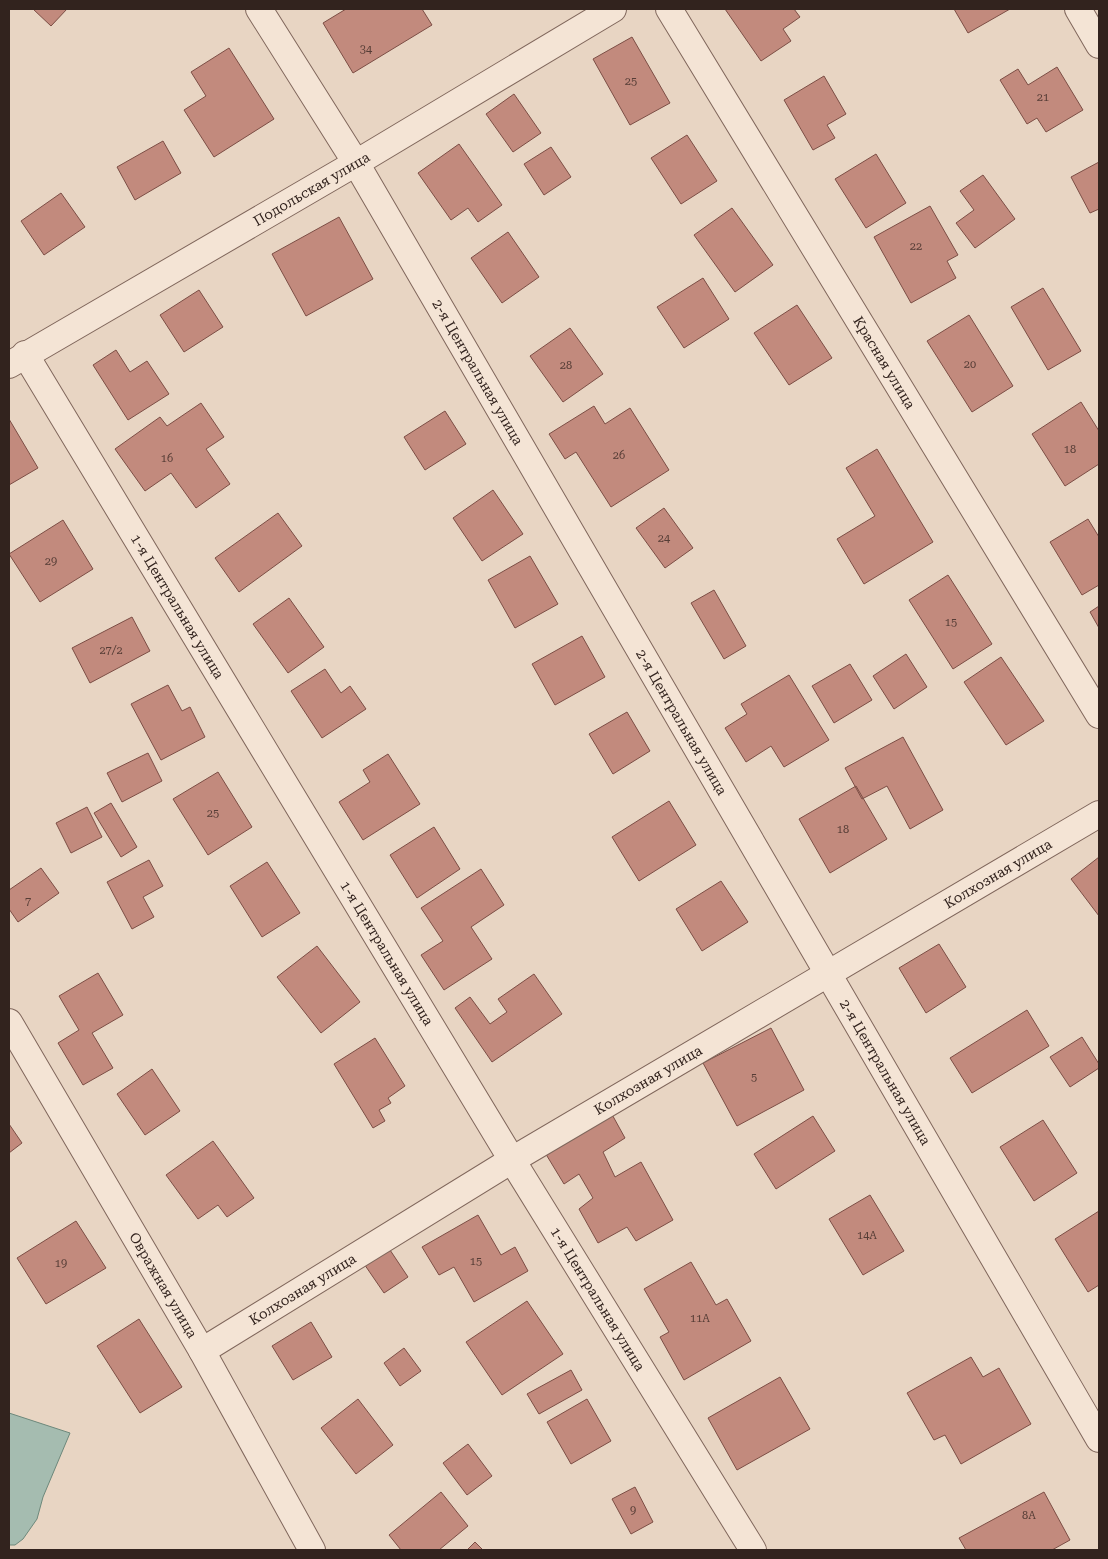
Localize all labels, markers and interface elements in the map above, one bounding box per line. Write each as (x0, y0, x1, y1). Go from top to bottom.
house number: 34 (360, 43, 373, 56)
house number: 25 (625, 75, 637, 88)
house number: 21 (1037, 91, 1049, 104)
street label: Подольская улица (250, 149, 373, 229)
house number: 22 (910, 240, 922, 253)
street label: 2-я Центральная улица (429, 296, 527, 448)
street label: Красная улица (850, 313, 919, 412)
house number: 20 (964, 358, 976, 371)
house number: 28 (560, 359, 572, 372)
house number: 18 (1064, 443, 1076, 456)
house number: 26 (613, 449, 625, 462)
house number: 16 (161, 452, 173, 465)
street label: 1-я Центральная улица (128, 531, 228, 682)
house number: 24 (658, 532, 671, 545)
house number: 29 (45, 555, 57, 568)
house number: 15 (945, 616, 957, 629)
house number: 27/2 (99, 644, 123, 657)
street label: 2-я Центральная улица (633, 646, 730, 798)
house number: 25 (207, 807, 219, 820)
house number: 18 (837, 823, 849, 836)
street label: Колхозная улица (941, 836, 1055, 912)
street label: 1-я Центральная улица (337, 878, 437, 1029)
house number: 7 (25, 895, 31, 908)
street label: 2-я Центральная улица (837, 996, 934, 1148)
street label: Колхозная улица (591, 1042, 705, 1118)
house number: 5 (751, 1071, 757, 1084)
street label: 1-я Центральная улица (547, 1224, 648, 1374)
street label: Овражная улица (126, 1229, 201, 1341)
house number: 14А (857, 1229, 877, 1242)
street label: Колхозная улица (246, 1250, 359, 1328)
house number: 15 (470, 1255, 482, 1268)
house number: 19 (55, 1257, 67, 1270)
house number: 11А (690, 1312, 710, 1325)
house number: 9 (630, 1504, 636, 1517)
house number: 8А (1022, 1509, 1036, 1522)

